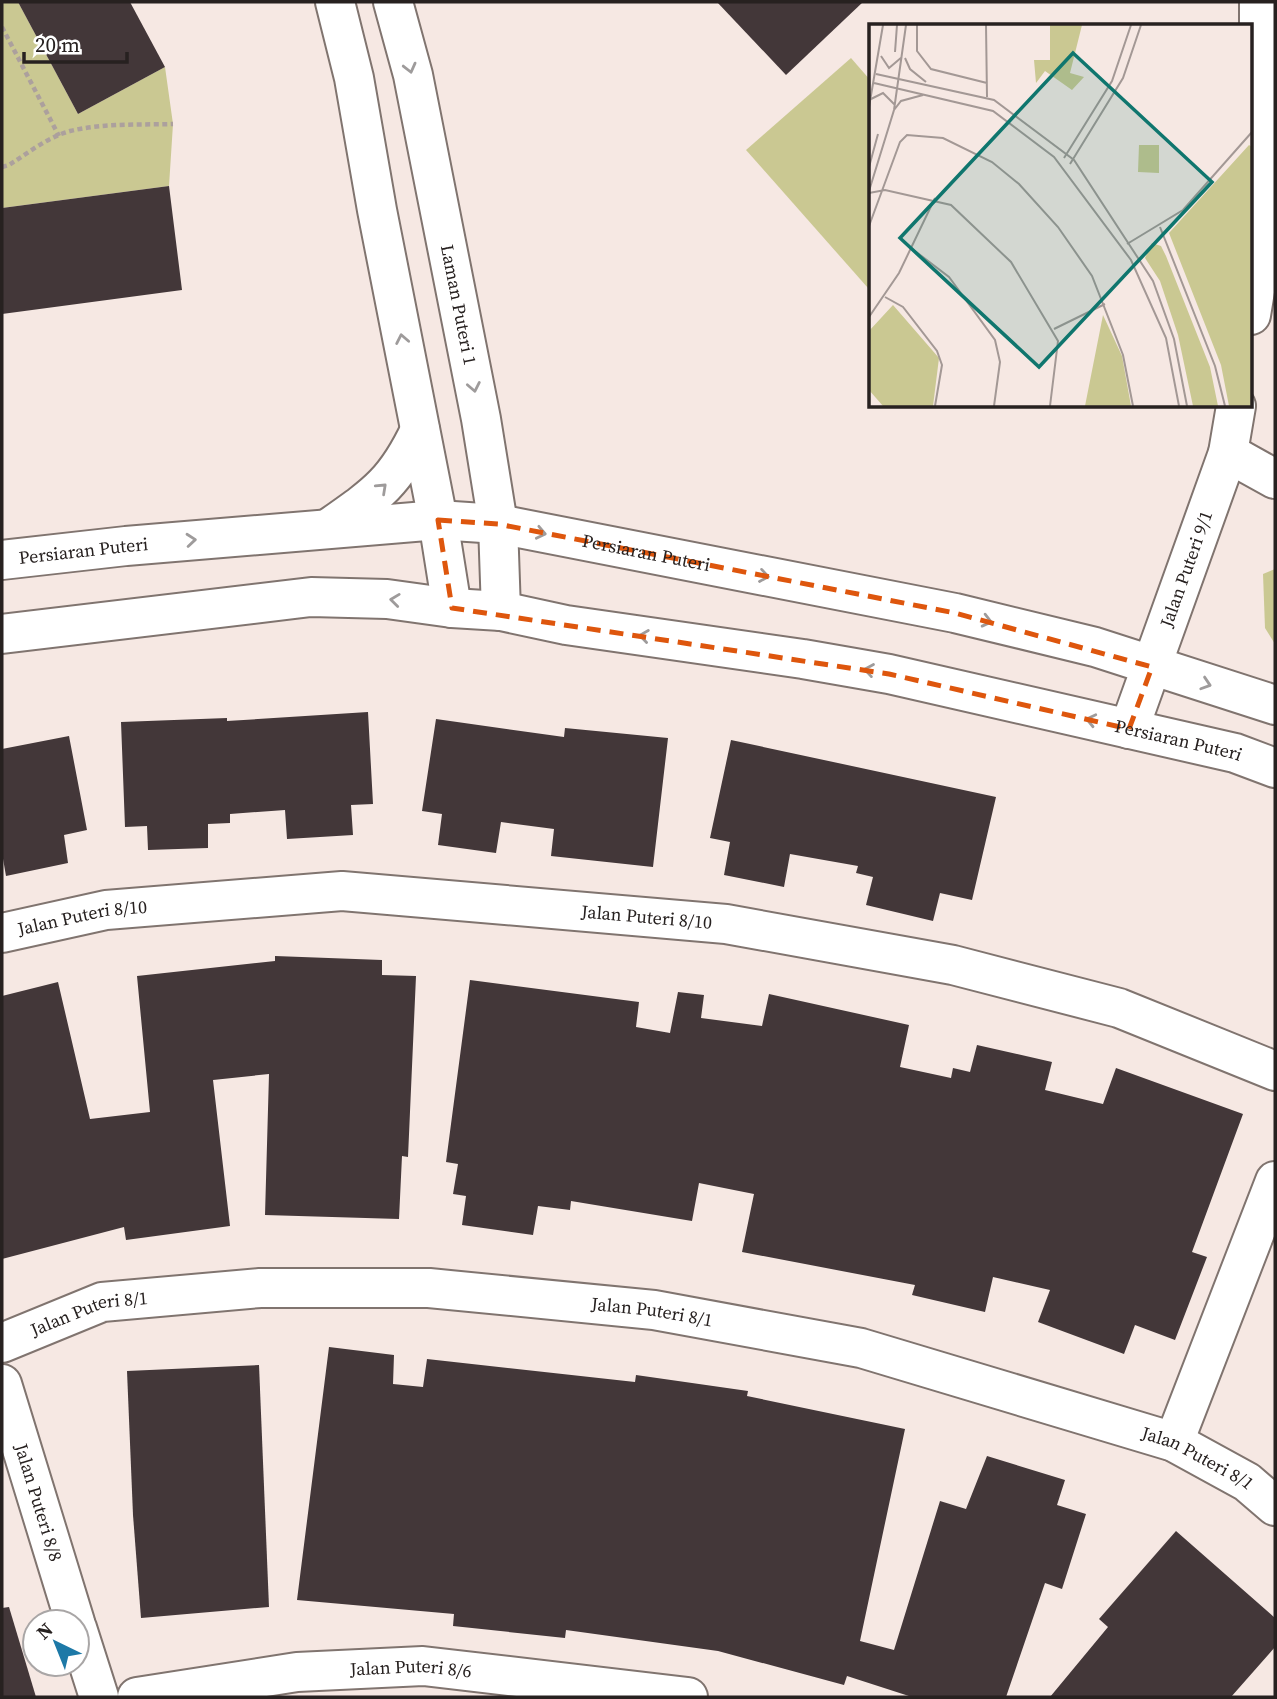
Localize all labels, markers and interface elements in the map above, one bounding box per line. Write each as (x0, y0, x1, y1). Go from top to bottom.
scale bar (24, 21, 128, 65)
inset map (869, 24, 1252, 408)
text: 20 m (35, 30, 80, 59)
one-way arrow (402, 62, 416, 74)
street label: Laman Puteri 1 (435, 242, 483, 367)
one-way arrow (396, 333, 411, 345)
one-way arrow (466, 381, 481, 393)
one-way arrow (374, 484, 387, 497)
street label: Jalan Puteri 9/1 (1153, 507, 1218, 631)
one-way arrow (535, 525, 547, 540)
street label: Persiaran Puteri (580, 528, 712, 577)
street label: Persiaran Puteri (17, 531, 149, 570)
one-way arrow (186, 533, 197, 548)
one-way arrow (758, 568, 770, 583)
one-way arrow (389, 593, 400, 608)
one-way arrow (981, 613, 993, 627)
one-way arrow (638, 629, 650, 644)
one-way arrow (863, 664, 875, 679)
one-way arrow (1199, 676, 1211, 690)
street label: Persiaran Puteri (1112, 713, 1246, 767)
one-way arrow (1085, 714, 1097, 728)
street label: Jalan Puteri 8/10 (14, 894, 148, 941)
street label: Jalan Puteri 8/10 (579, 899, 713, 935)
street label: Jalan Puteri 8/1 (26, 1285, 149, 1342)
street label: Jalan Puteri 8/1 (589, 1291, 715, 1333)
street label: Jalan Puteri 8/1 (1138, 1420, 1260, 1495)
street label: Jalan Puteri 8/8 (9, 1439, 69, 1564)
north arrow (21, 1608, 91, 1678)
text: N (30, 1616, 58, 1645)
street label: Jalan Puteri 8/6 (348, 1653, 473, 1684)

